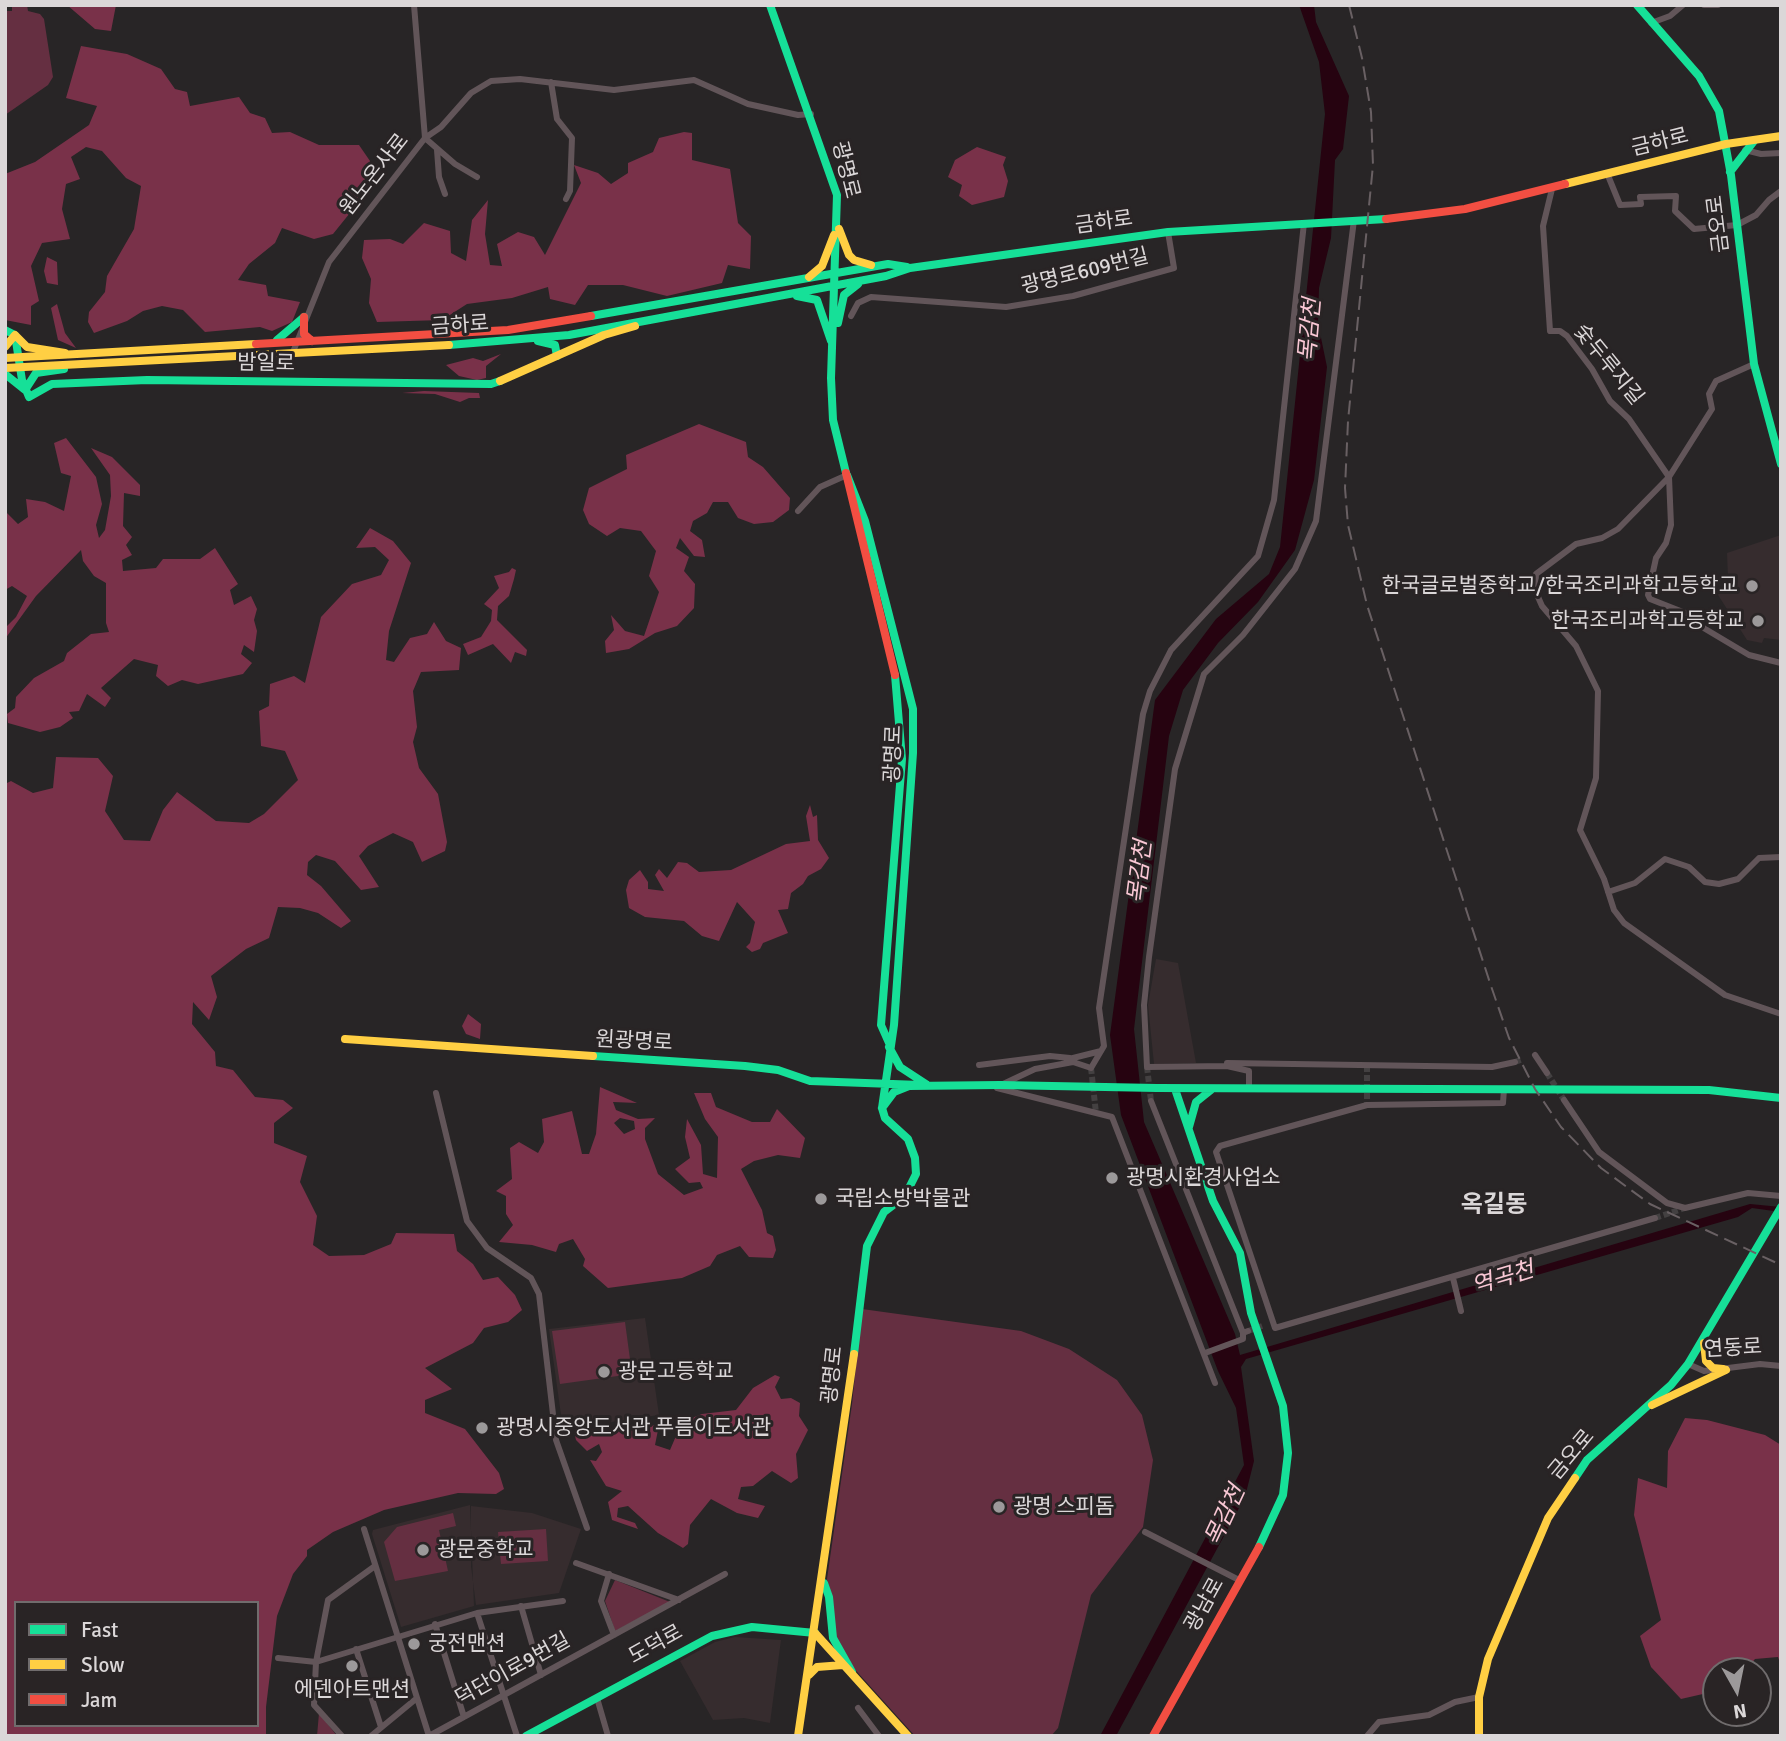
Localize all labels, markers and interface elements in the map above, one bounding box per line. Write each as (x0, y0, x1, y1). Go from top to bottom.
street label: 금하로 (1629, 124, 1691, 162)
street label: 원노온사로 (335, 129, 415, 221)
street label: 광명로 (826, 139, 864, 201)
street label: 금오로 (1703, 194, 1735, 254)
street label: 금하로 (1074, 206, 1134, 240)
street label: 광명로609번길 (1019, 244, 1151, 300)
water label: 목감천 (1294, 297, 1328, 363)
street label: 금하로 (430, 311, 490, 341)
street label: 숯두루지길 (1568, 320, 1648, 410)
street label: 밤일로 (237, 351, 295, 377)
place label: 한국글로벌중학교/한국조리과학고등학교 (1381, 573, 1738, 599)
marker: 한국글로벌중학교/한국조리과학고등학교 (1744, 578, 1760, 594)
place label: 한국조리과학고등학교 (1551, 608, 1744, 634)
marker: 한국조리과학고등학교 (1750, 613, 1766, 629)
street label: 광명로 (880, 725, 908, 783)
water label: 목감천 (1123, 839, 1159, 905)
street label: 원광명로 (595, 1027, 673, 1057)
place label: 광명시환경사업소 (1126, 1165, 1281, 1191)
marker: 광명시환경사업소 (1104, 1170, 1120, 1186)
place label: 국립소방박물관 (835, 1186, 970, 1212)
marker: 국립소방박물관 (813, 1191, 829, 1207)
district label: 옥길동 (1461, 1192, 1527, 1220)
water label: 역곡천 (1469, 1257, 1537, 1301)
street label: 연동로 (1703, 1335, 1763, 1363)
street label: 광명로 (817, 1345, 849, 1405)
place label: 광문고등학교 (618, 1359, 734, 1385)
marker: 광문고등학교 (596, 1364, 612, 1380)
place label: 광명시중앙도서관 푸름이도서관 (496, 1415, 771, 1441)
marker: 광명시중앙도서관 푸름이도서관 (474, 1420, 490, 1436)
street label: 금오로 (1544, 1425, 1600, 1485)
water label: 목감천 (1200, 1481, 1252, 1551)
place label: 광명 스피돔 (1013, 1494, 1114, 1520)
marker: 광명 스피돔 (991, 1499, 1007, 1515)
place label: 광문중학교 (437, 1537, 534, 1563)
marker: 광문중학교 (415, 1542, 431, 1558)
street label: 광남로 (1180, 1574, 1230, 1636)
legend (14, 1601, 259, 1727)
text: Fast (81, 1617, 118, 1643)
street label: 도덕로 (625, 1620, 687, 1670)
street label: 덕단이로9번길 (451, 1628, 575, 1712)
place label: 궁전맨션 (428, 1631, 505, 1657)
marker: 궁전맨션 (406, 1636, 422, 1652)
text: Slow (81, 1652, 125, 1678)
north arrow (1702, 1657, 1772, 1727)
marker: 에덴아트맨션 (344, 1658, 360, 1674)
place label: 에덴아트맨션 (294, 1677, 410, 1703)
text: Jam (81, 1687, 117, 1713)
text: N (1732, 1698, 1748, 1724)

